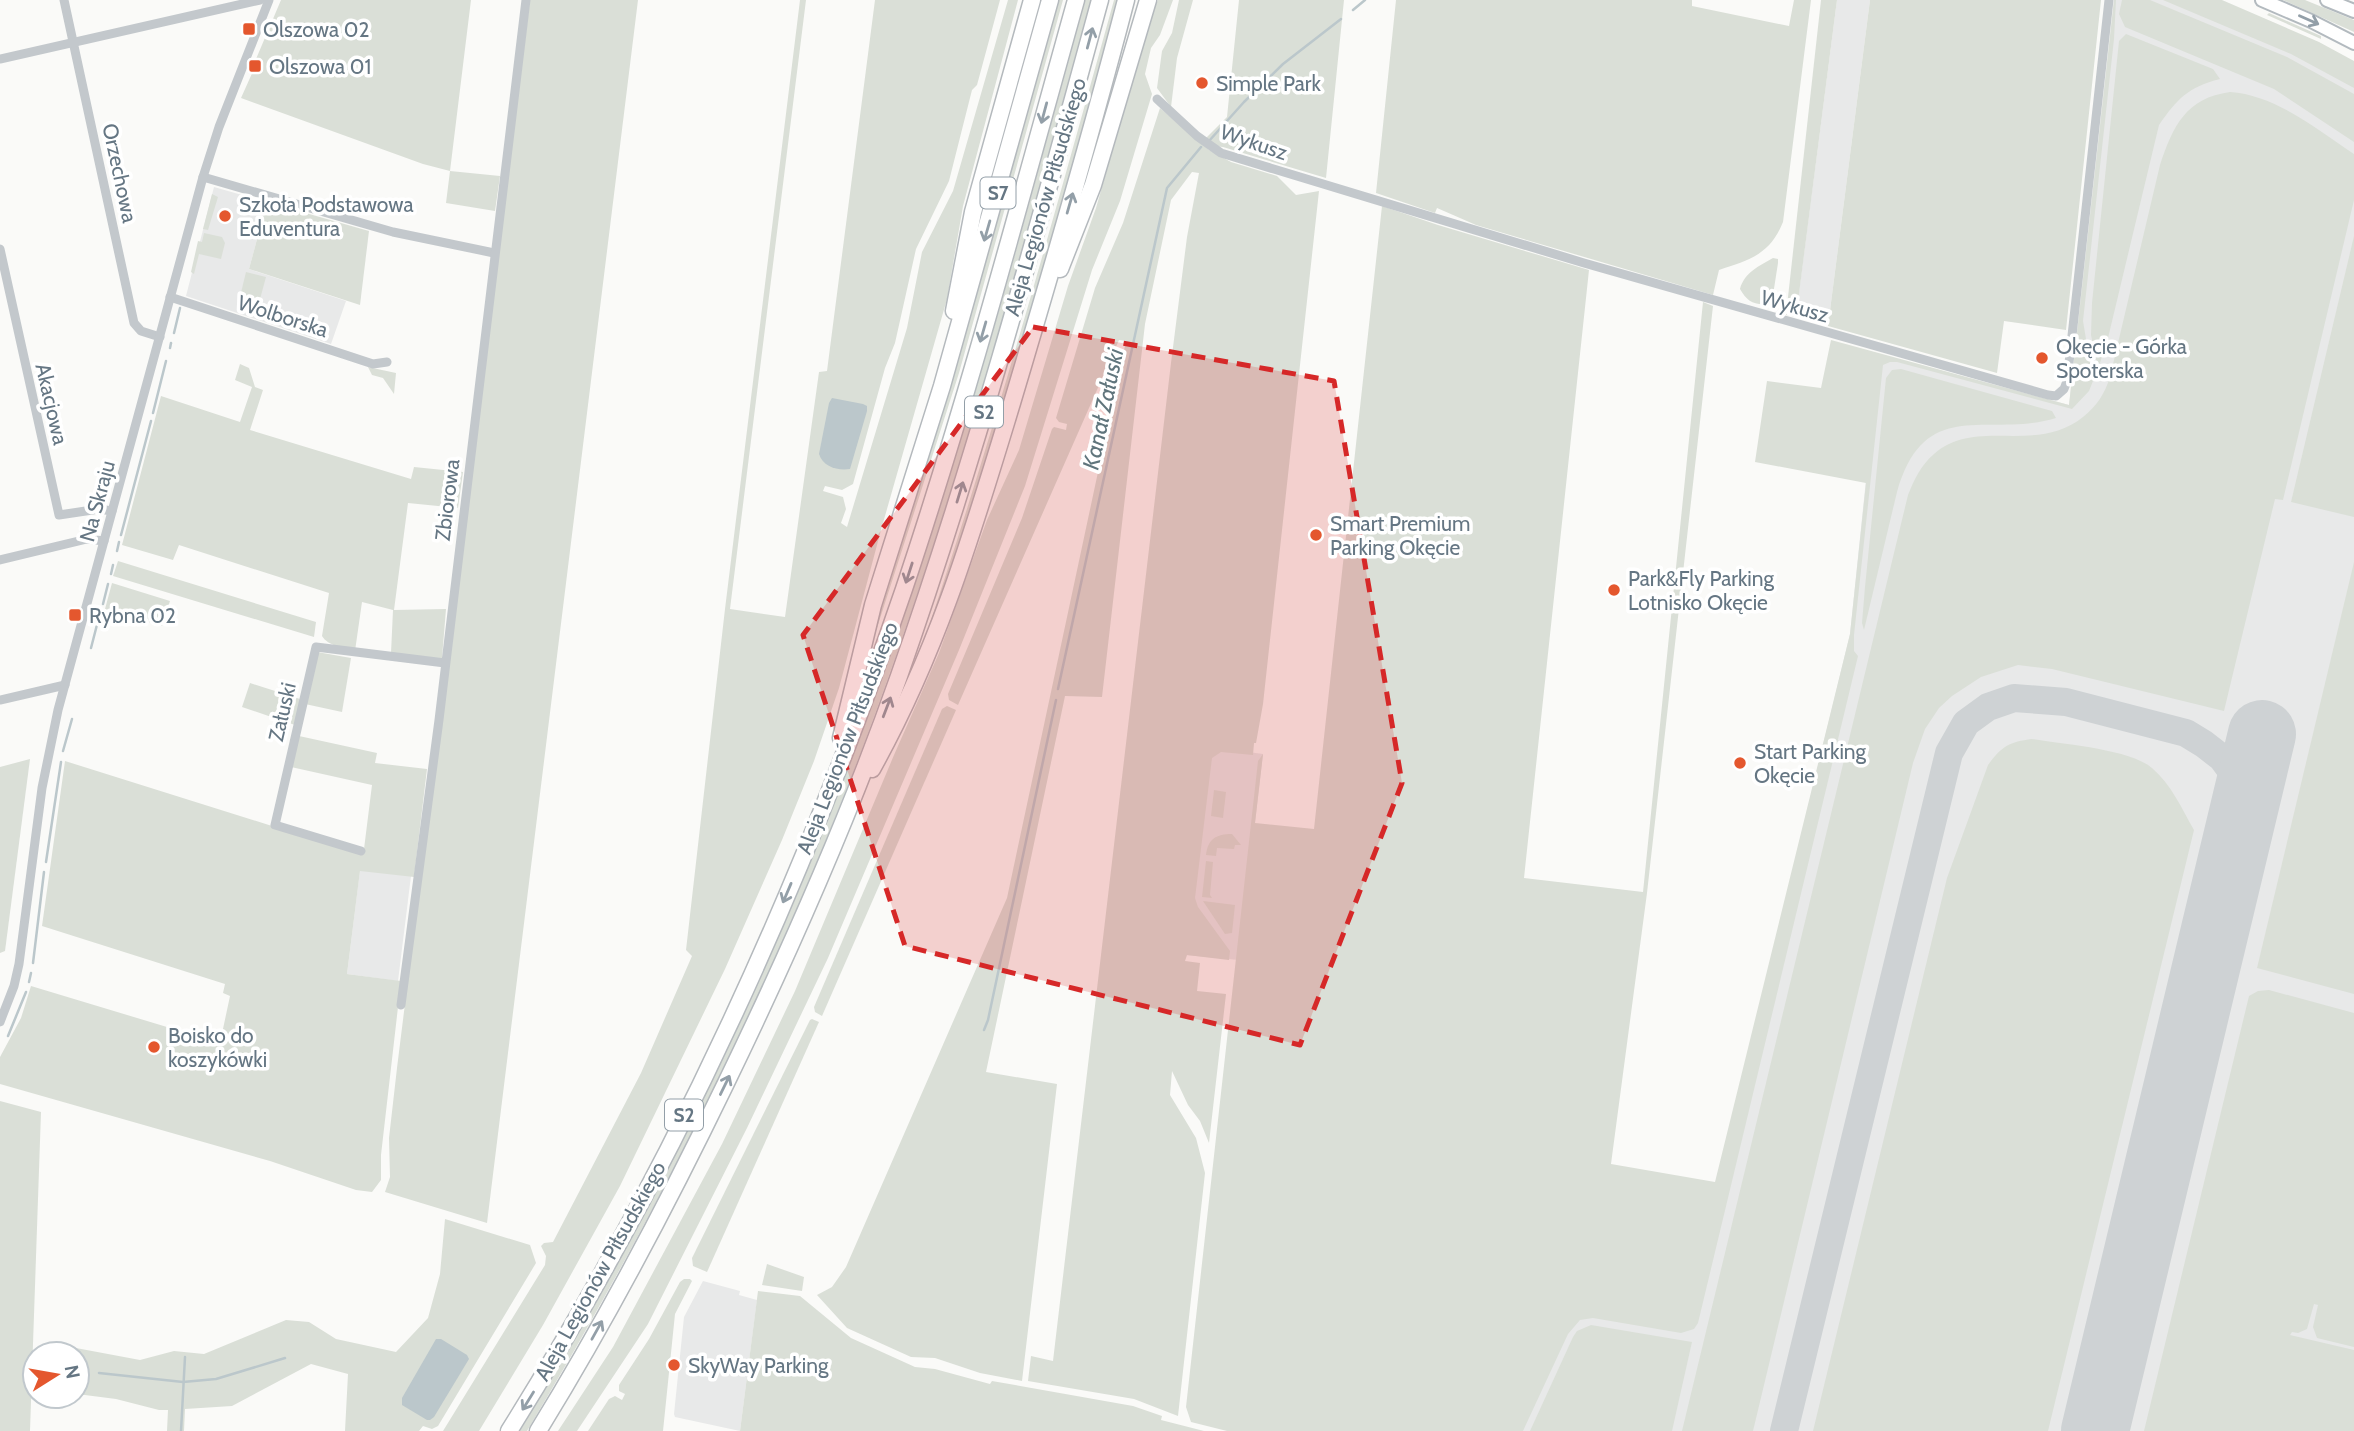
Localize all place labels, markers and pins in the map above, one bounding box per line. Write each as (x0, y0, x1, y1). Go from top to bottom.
place label: Olszowa 02 (263, 17, 369, 42)
marker: Olszowa 02 (241, 21, 257, 37)
place label: Olszowa 01 (269, 54, 371, 79)
marker: Olszowa 01 (247, 58, 263, 74)
place label: Simple Park (1216, 71, 1321, 96)
marker: Simple Park (1194, 75, 1210, 91)
place label: Szkoła Podstawowa Eduventura (239, 192, 413, 241)
marker: Szkoła Podstawowa Eduventura (217, 208, 233, 224)
place label: Okęcie - Górka Spoterska (2056, 334, 2187, 383)
marker: Okęcie - Górka Spoterska (2034, 350, 2050, 366)
place label: Smart Premium Parking Okęcie (1330, 511, 1470, 560)
marker: Smart Premium Parking Okęcie (1308, 527, 1324, 543)
place label: Park&Fly Parking Lotnisko Okęcie (1628, 566, 1775, 615)
marker: Park&Fly Parking Lotnisko Okęcie (1606, 582, 1622, 598)
place label: Rybna 02 (89, 603, 176, 628)
marker: Rybna 02 (67, 607, 83, 623)
place label: Start Parking Okęcie (1754, 739, 1867, 788)
marker: Start Parking Okęcie (1732, 755, 1748, 771)
place label: Boisko do koszykówki (168, 1023, 267, 1072)
marker: Boisko do koszykówki (146, 1039, 162, 1055)
place label: SkyWay Parking (688, 1353, 829, 1378)
marker: SkyWay Parking (666, 1357, 682, 1373)

